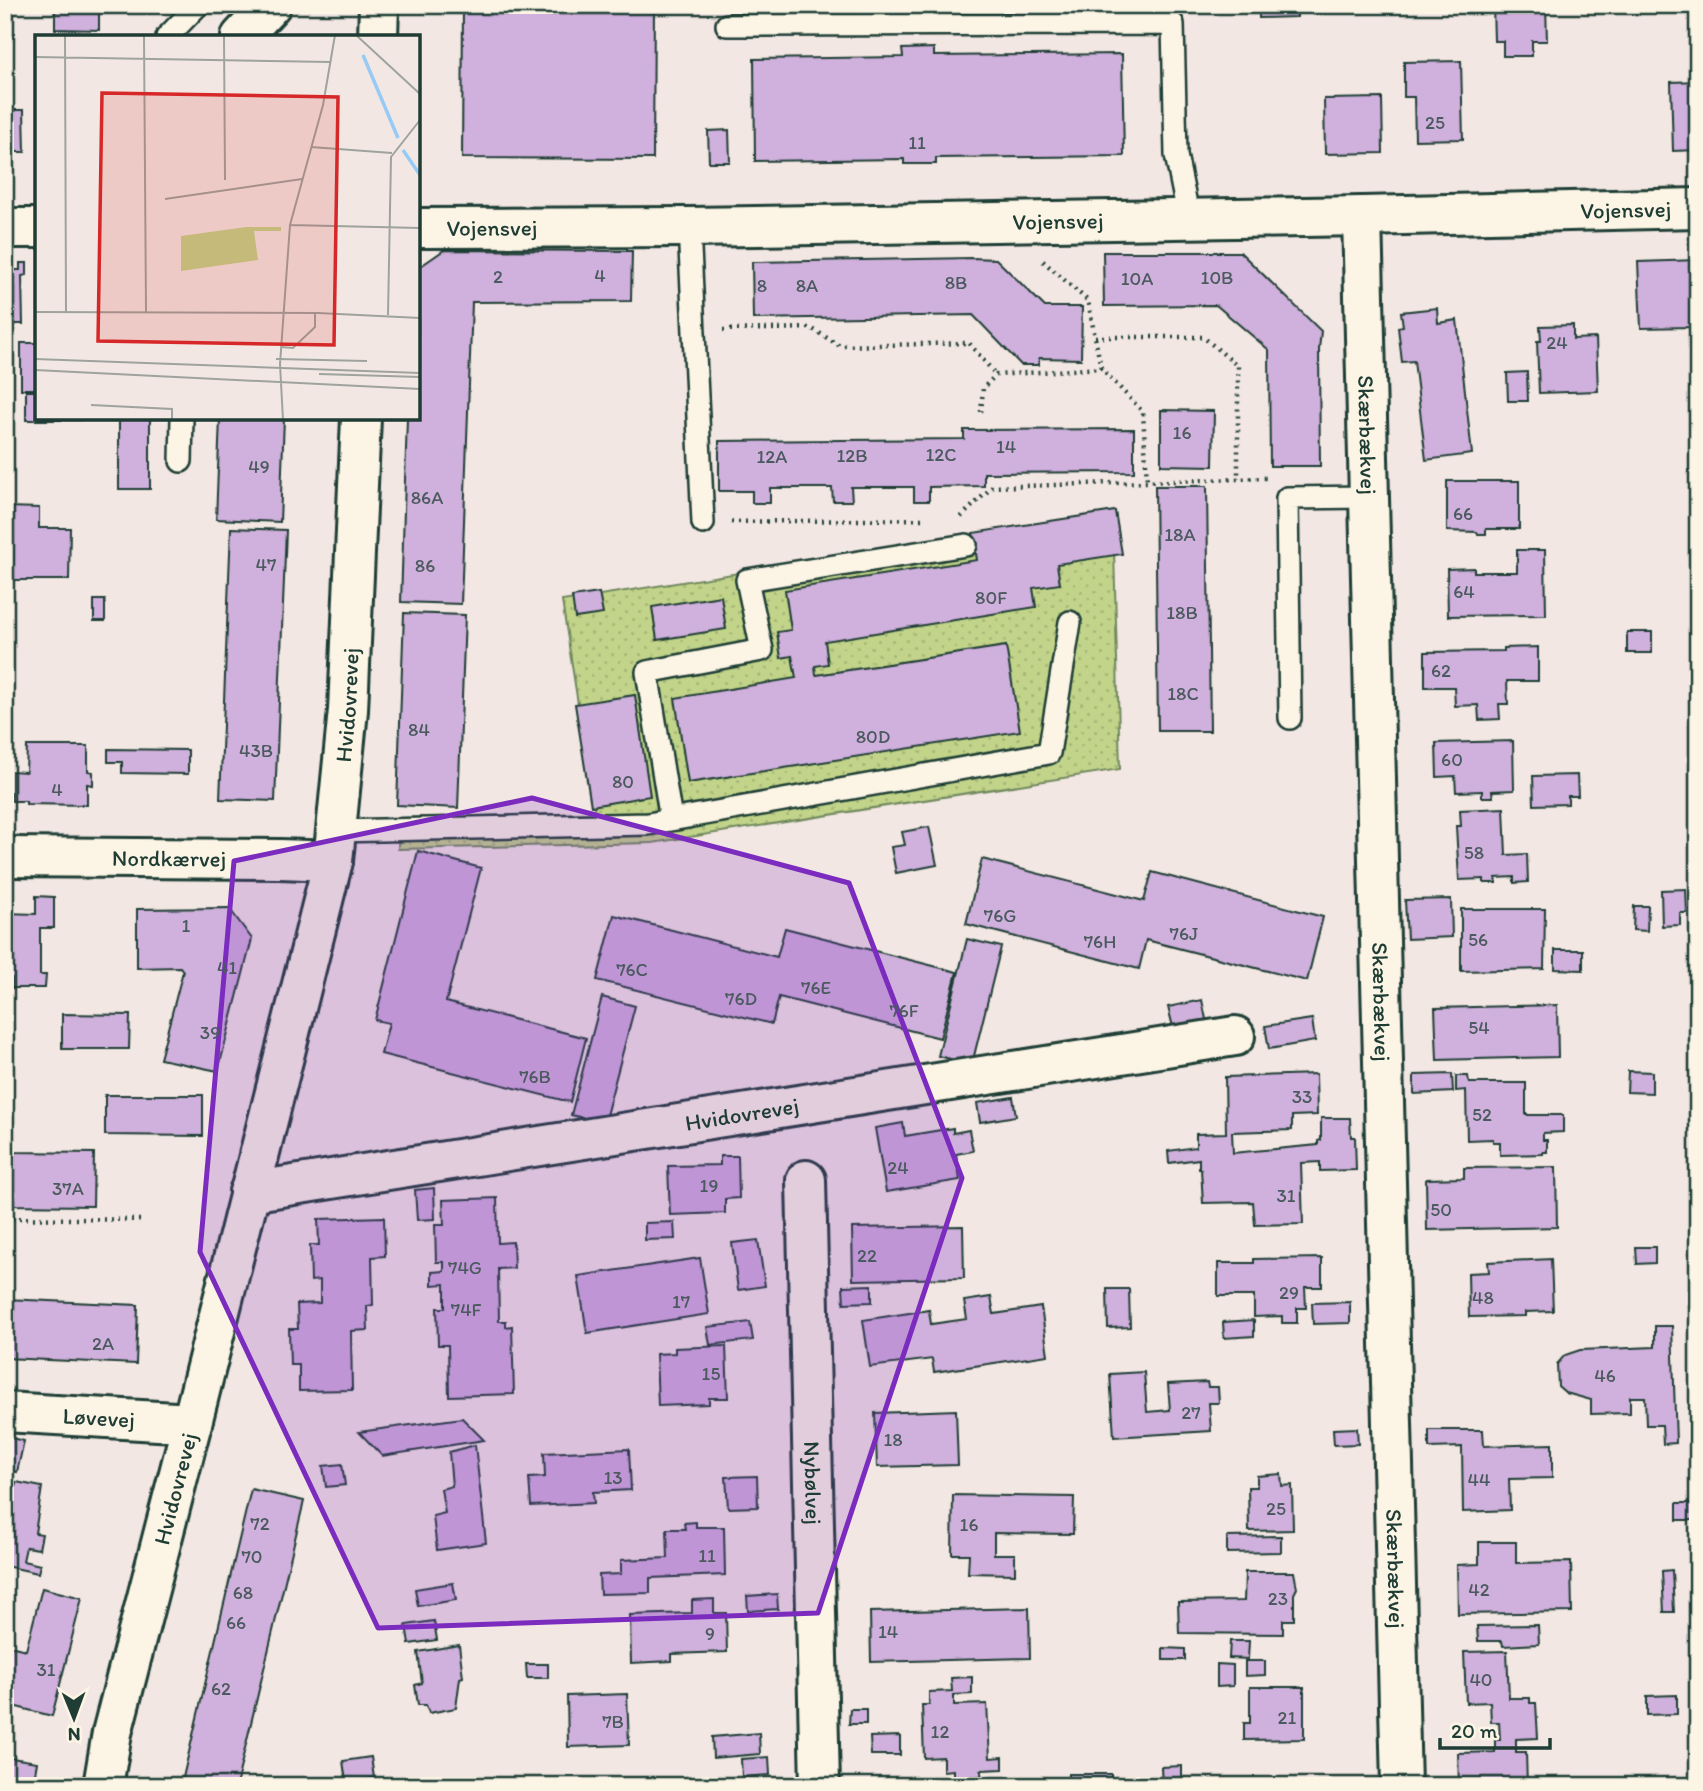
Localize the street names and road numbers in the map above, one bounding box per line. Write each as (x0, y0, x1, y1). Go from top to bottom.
street label: Vojensvej (1580, 195, 1672, 225)
street label: Vojensvej (1012, 206, 1104, 236)
street label: Vojensvej (446, 214, 538, 242)
street label: Skærbækvej (1352, 375, 1383, 495)
street label: Hvidovrevej (329, 647, 365, 764)
street label: Nordkærvej (112, 844, 226, 873)
street label: Skærbækvej (1366, 942, 1397, 1062)
street label: Hvidovrevej (683, 1091, 801, 1137)
street label: Løvevej (62, 1401, 136, 1434)
street label: Hvidovrevej (147, 1430, 203, 1548)
street label: Nybølvej (798, 1441, 828, 1525)
street label: Skærbækvej (1380, 1508, 1411, 1629)

